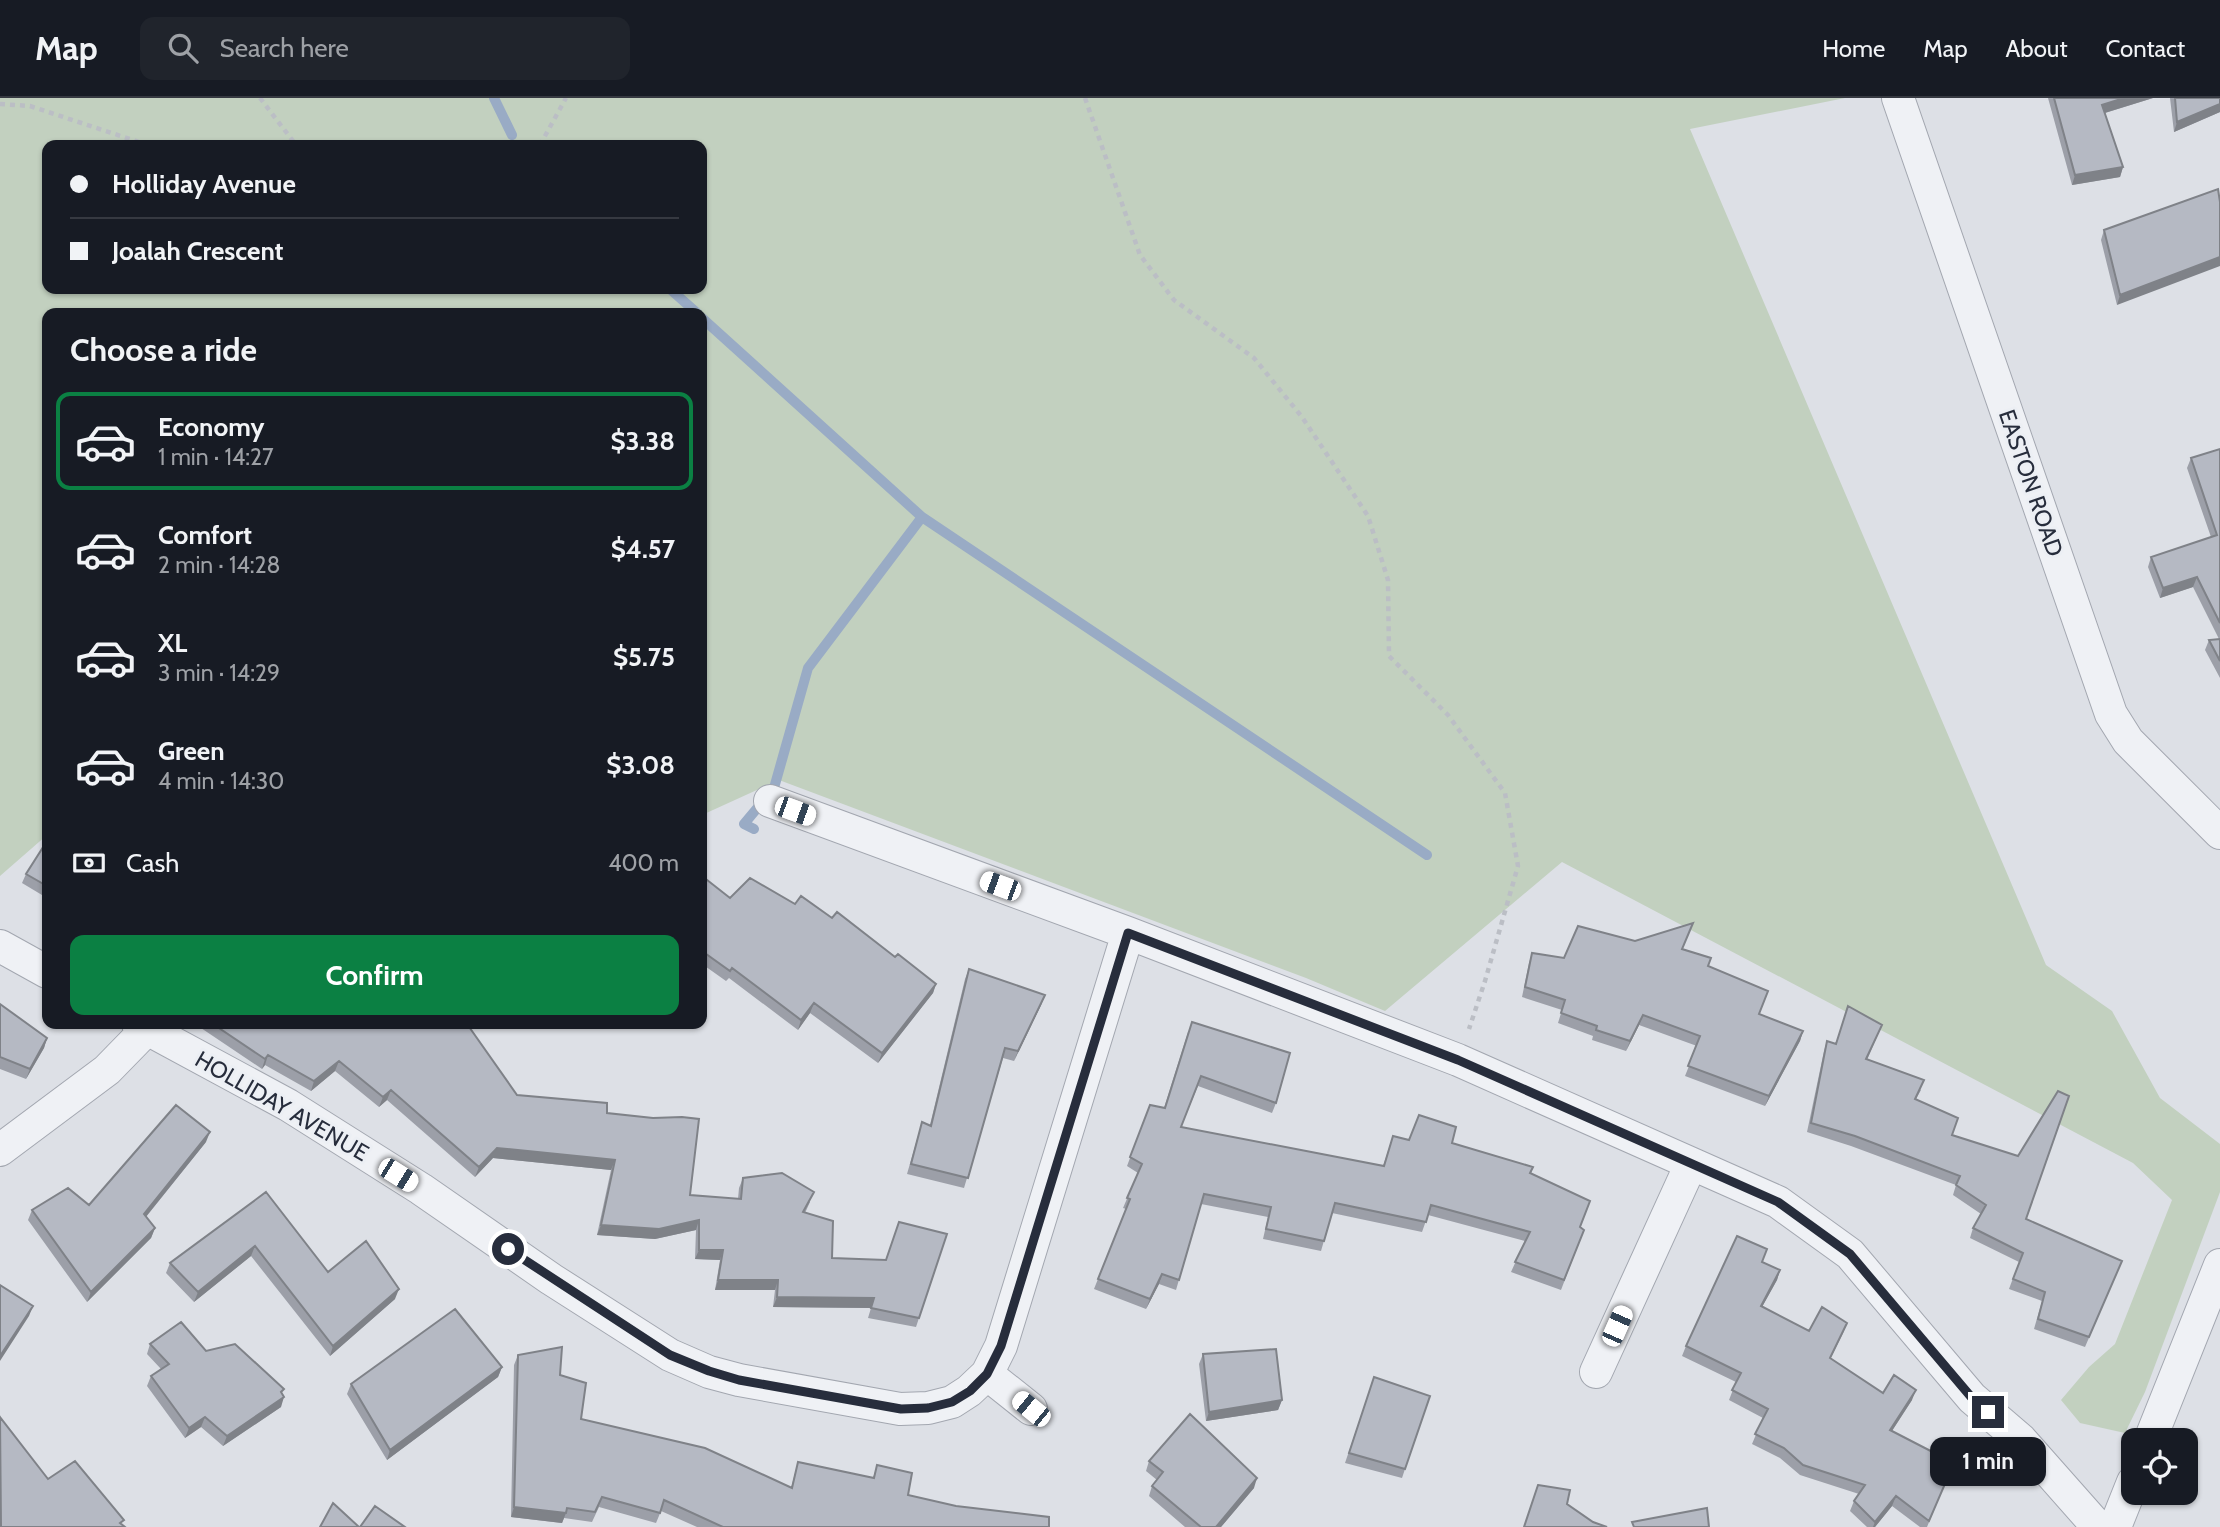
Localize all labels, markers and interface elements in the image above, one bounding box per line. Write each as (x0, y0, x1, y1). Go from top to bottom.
search box (140, 17, 630, 80)
text: Map (35, 28, 98, 68)
icon: search (164, 29, 202, 67)
text: Search here (220, 32, 349, 64)
text: Home (1822, 34, 1885, 63)
text: Map (1923, 34, 1968, 63)
text: About (2006, 34, 2068, 63)
text: Contact (2106, 34, 2185, 63)
text: Holliday Avenue (112, 168, 296, 200)
text: Joalah Crescent (112, 235, 284, 267)
text: Choose a ride (70, 330, 257, 369)
street label: EASTON ROAD (1993, 406, 2069, 560)
icon: car (74, 410, 137, 473)
text: Economy (158, 411, 264, 443)
text: $3.38 (610, 425, 675, 457)
text: 1 min · 14:27 (158, 443, 274, 471)
icon: car (74, 518, 137, 581)
text: Comfort (158, 519, 252, 551)
text: $4.57 (611, 533, 675, 565)
text: 2 min · 14:28 (158, 551, 281, 579)
icon: car (74, 626, 137, 689)
text: XL (158, 627, 187, 659)
text: $5.75 (613, 641, 675, 673)
text: 3 min · 14:29 (158, 659, 280, 687)
icon: car (74, 734, 137, 797)
text: Green (158, 735, 225, 767)
text: $3.08 (606, 749, 675, 781)
text: 4 min · 14:30 (158, 767, 284, 795)
car (772, 794, 819, 828)
icon: cash (70, 844, 108, 882)
text: Cash (126, 847, 179, 879)
text: 400 m (608, 849, 679, 877)
car (977, 869, 1024, 903)
button: Confirm (70, 935, 679, 1015)
street label: HOLLIDAY AVENUE (190, 1045, 374, 1167)
car (375, 1155, 422, 1195)
route start (492, 1233, 524, 1265)
car (1599, 1303, 1636, 1349)
car (1009, 1388, 1054, 1430)
route end (1972, 1396, 2004, 1428)
map controls (2121, 1428, 2198, 1505)
button: locate (2121, 1428, 2198, 1505)
callout: 1 min (1930, 1436, 2046, 1486)
text: 1 min (1962, 1447, 2014, 1475)

